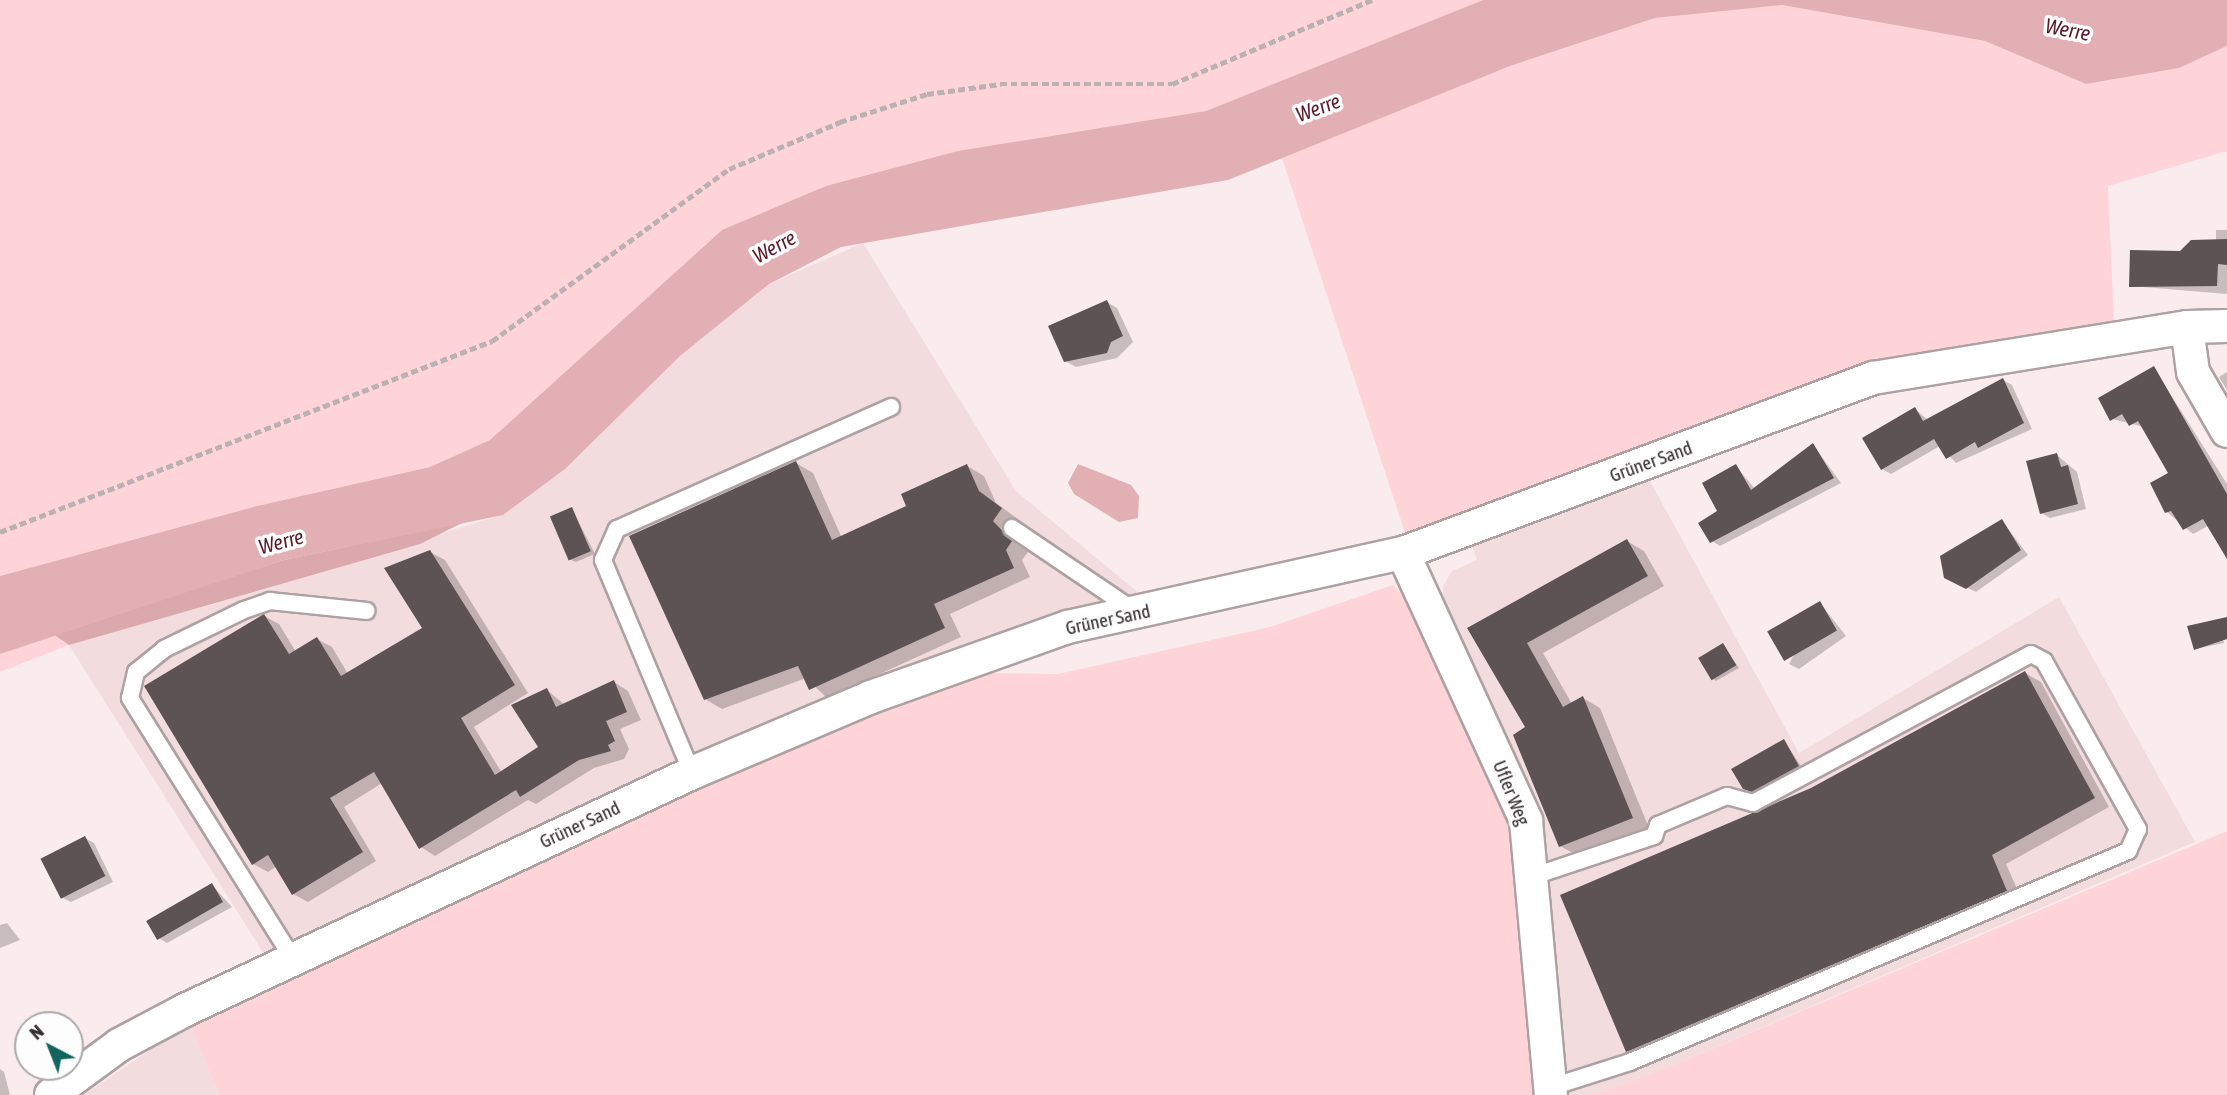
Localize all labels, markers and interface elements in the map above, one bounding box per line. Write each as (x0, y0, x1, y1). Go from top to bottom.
water label: Werre (2043, 12, 2093, 46)
water label: Werre (1292, 87, 1344, 127)
water label: Werre (748, 224, 800, 268)
street label: Grüner Sand (1607, 437, 1695, 487)
water label: Werre (256, 523, 306, 559)
street label: Grüner Sand (1064, 600, 1152, 640)
street label: Ufler Weg (1488, 757, 1534, 829)
street label: Grüner Sand (536, 797, 624, 853)
north arrow (14, 1011, 84, 1081)
text: N (25, 1020, 48, 1044)

